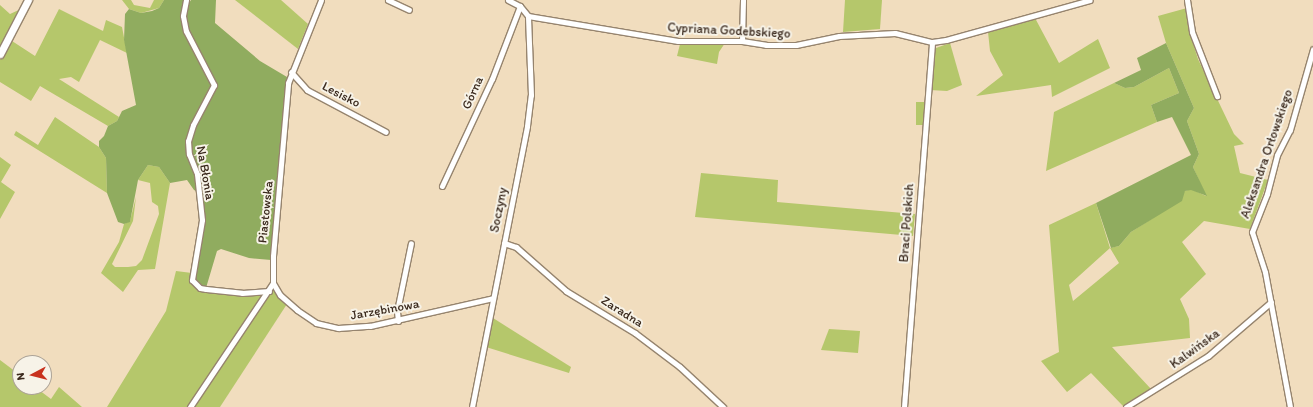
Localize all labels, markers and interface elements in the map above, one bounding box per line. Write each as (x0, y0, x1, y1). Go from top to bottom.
street label: Cypriana Godebskiego (667, 20, 791, 42)
street label: Górna (459, 74, 487, 112)
street label: Lesisko (319, 79, 363, 111)
street label: Aleksandra Orłowskiego (1238, 87, 1296, 221)
street label: Na Błonia (193, 145, 217, 201)
street label: Piastowska (255, 180, 277, 244)
street label: Braci Polskich (896, 183, 918, 263)
street label: Soczyny (487, 186, 511, 234)
street label: Zaradna (598, 293, 646, 331)
street label: Jarzębinowa (349, 296, 421, 324)
street label: Kalwińska (1167, 326, 1223, 372)
north arrow (12, 355, 52, 395)
text: N (14, 372, 27, 381)

